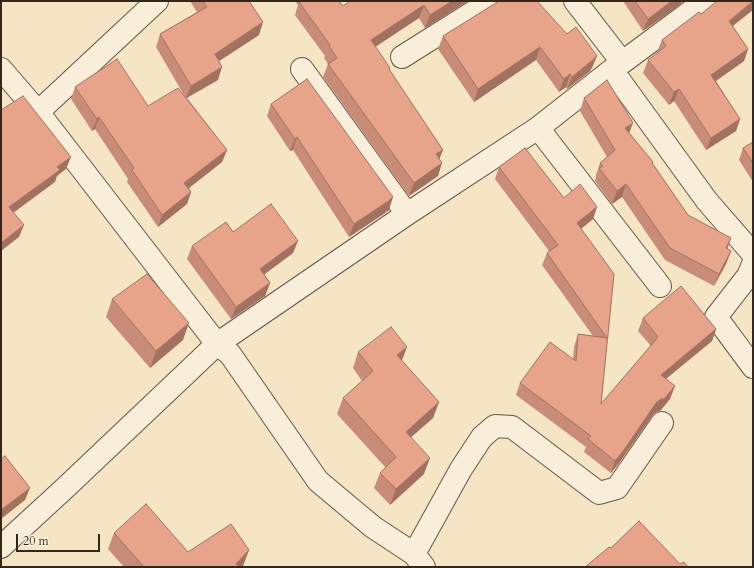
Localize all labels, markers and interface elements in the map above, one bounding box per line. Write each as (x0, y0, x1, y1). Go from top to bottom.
scale bar (18, 526, 102, 552)
text: 20 m (23, 533, 49, 549)

